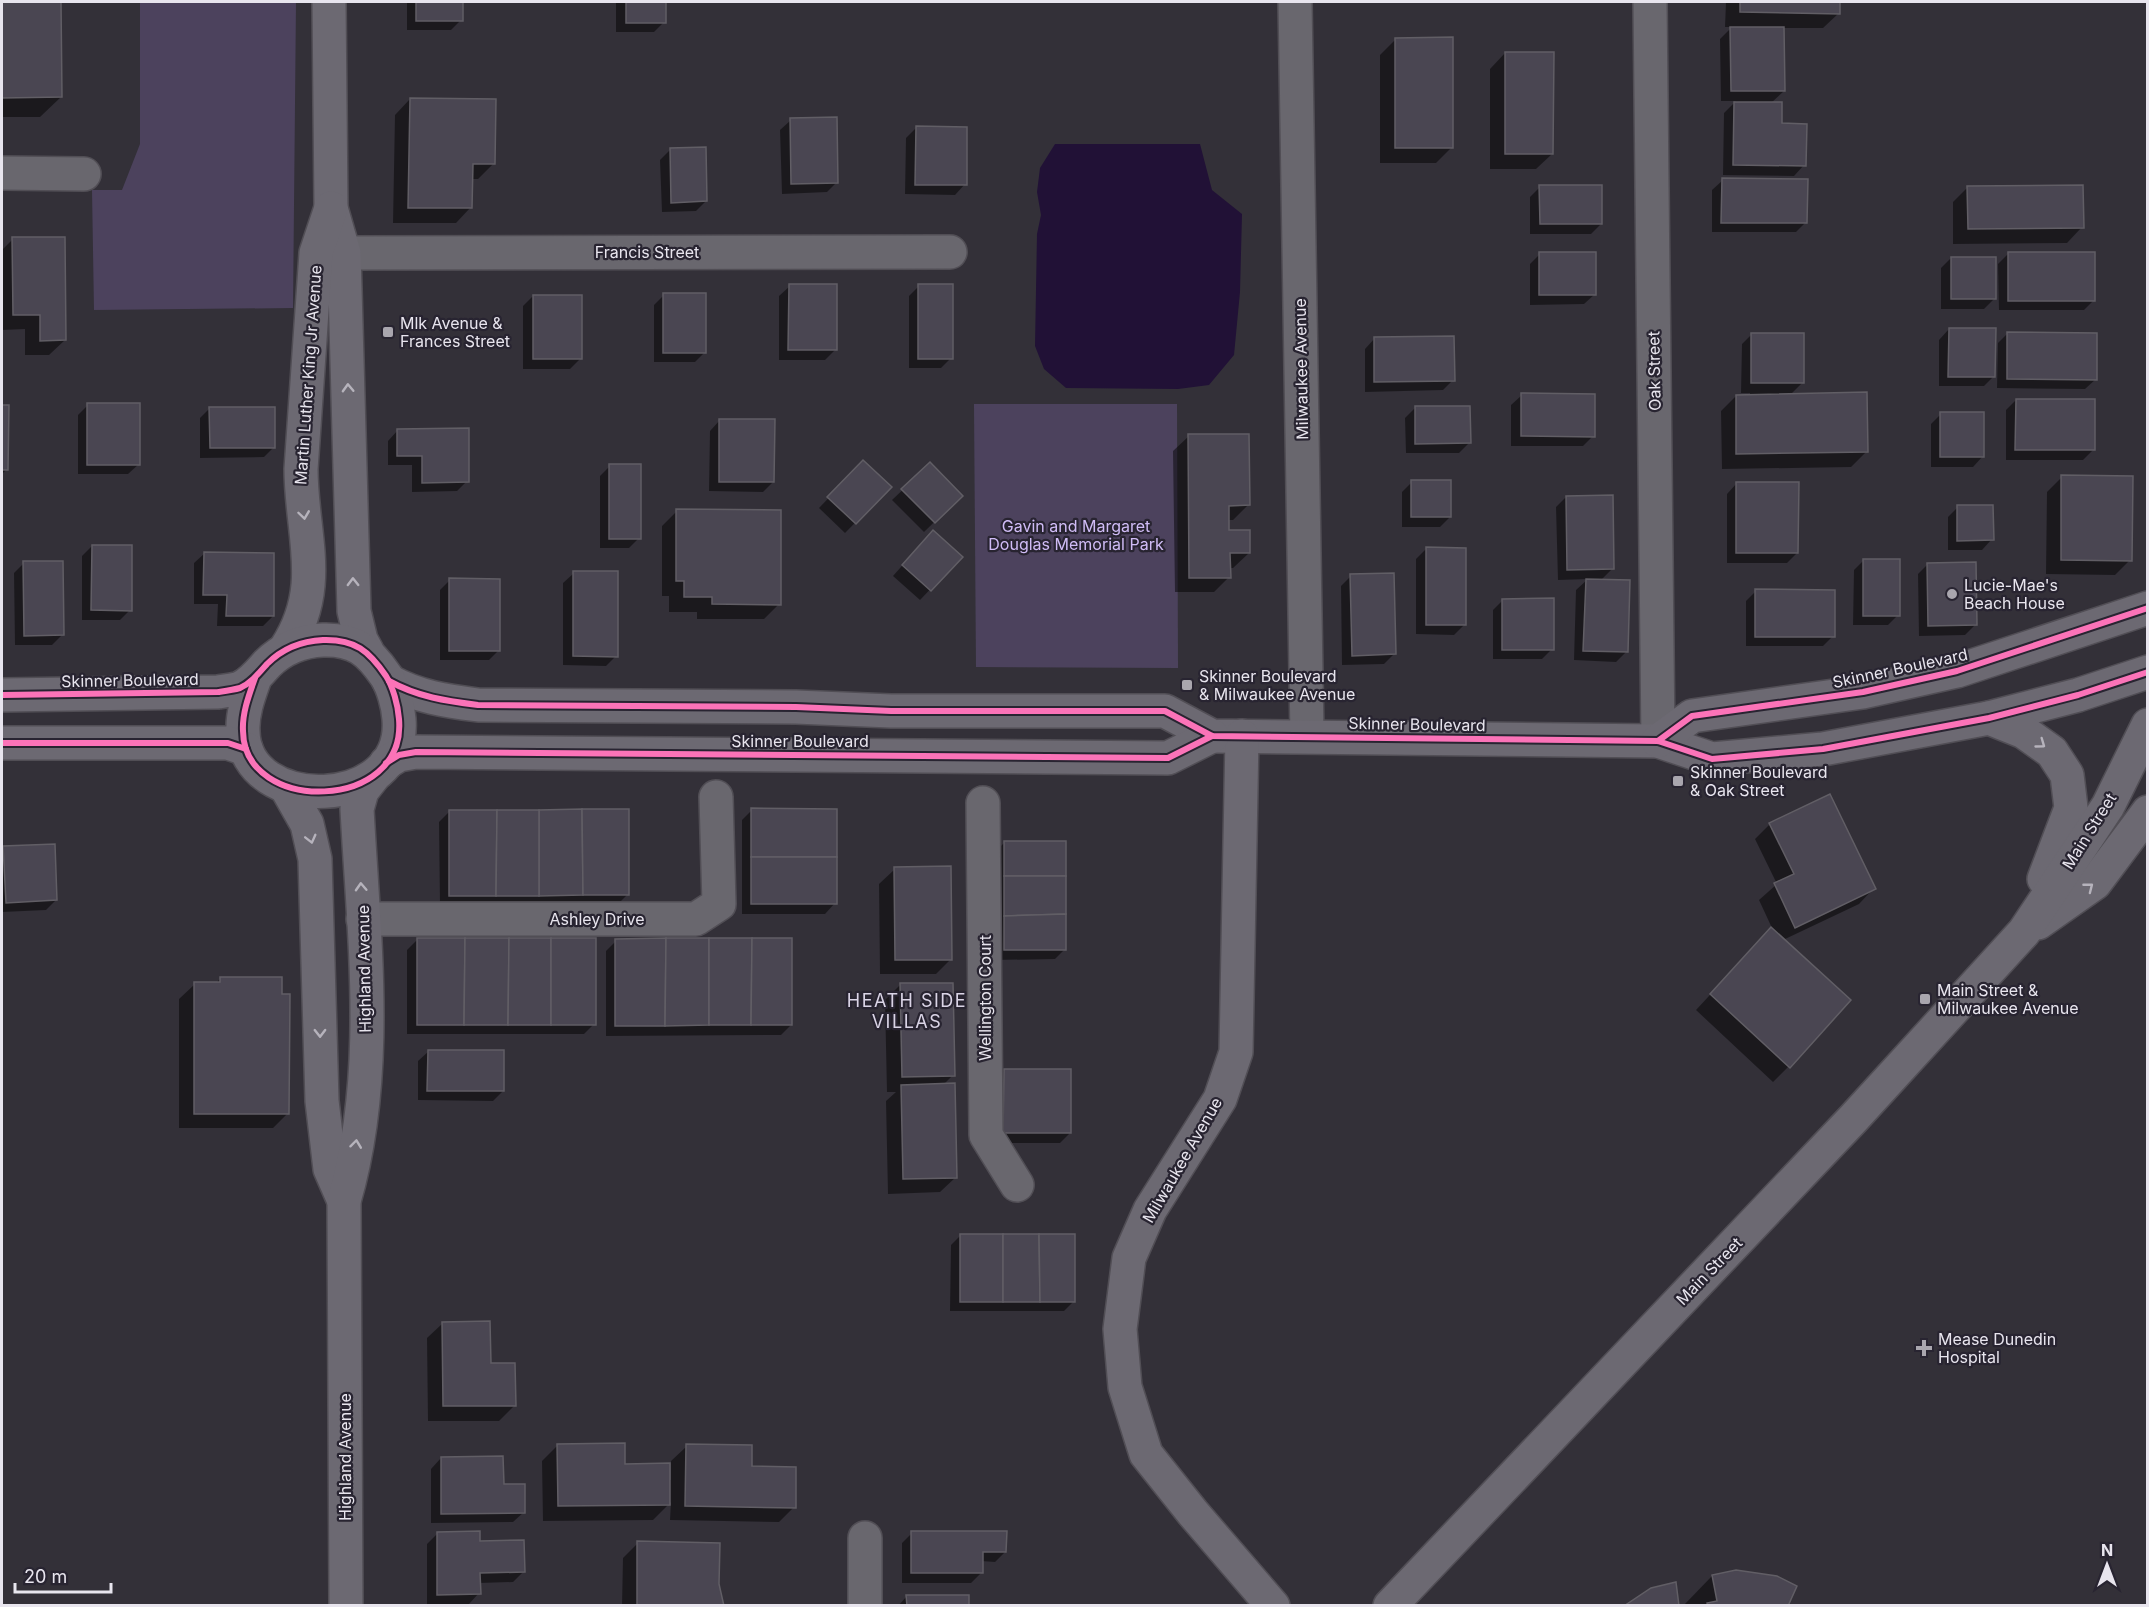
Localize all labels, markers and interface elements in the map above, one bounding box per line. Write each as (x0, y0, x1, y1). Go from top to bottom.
street label: Francis Street (595, 242, 699, 262)
street label: Martin Luther King Jr Avenue (290, 264, 326, 486)
street label: Milwaukee Avenue (1290, 298, 1312, 440)
place label: Mlk Avenue & Frances Street (400, 313, 510, 351)
marker: Mlk Avenue & Frances Street (381, 325, 395, 339)
street label: Oak Street (1643, 331, 1665, 411)
one-way arrow (342, 383, 354, 392)
one-way arrow (297, 511, 309, 520)
park label: Gavin and Margaret Douglas Memorial Park (988, 516, 1164, 554)
place label: Lucie-Mae's Beach House (1964, 575, 2065, 613)
one-way arrow (347, 578, 359, 587)
marker: Lucie-Mae's Beach House (1945, 587, 1959, 601)
street label: Skinner Boulevard (1831, 644, 1969, 692)
place label: Skinner Boulevard & Milwaukee Avenue (1199, 666, 1355, 704)
street label: Skinner Boulevard (61, 669, 199, 691)
marker: Skinner Boulevard & Milwaukee Avenue (1180, 678, 1194, 692)
street label: Skinner Boulevard (1348, 713, 1486, 735)
street label: Skinner Boulevard (731, 731, 869, 751)
one-way arrow (2034, 737, 2045, 748)
place label: Skinner Boulevard & Oak Street (1690, 762, 1828, 800)
marker: Skinner Boulevard & Oak Street (1671, 774, 1685, 788)
street label: Main Street (2058, 789, 2120, 873)
one-way arrow (304, 834, 317, 844)
one-way arrow (355, 882, 368, 891)
one-way arrow (2082, 883, 2093, 894)
street label: Highland Avenue (353, 905, 375, 1033)
street label: Ashley Drive (549, 909, 645, 929)
street label: Wellington Court (975, 935, 995, 1061)
place label: Main Street & Milwaukee Avenue (1937, 980, 2079, 1018)
district label: HEATH SIDE VILLAS (847, 990, 967, 1032)
marker: Main Street & Milwaukee Avenue (1918, 992, 1932, 1006)
one-way arrow (314, 1029, 327, 1038)
street label: Milwaukee Avenue (1138, 1094, 1226, 1226)
one-way arrow (350, 1139, 362, 1149)
street label: Main Street (1672, 1233, 1746, 1309)
place label: Mease Dunedin Hospital (1938, 1329, 2056, 1367)
marker: Mease Dunedin Hospital (1915, 1339, 1933, 1357)
street label: Highland Avenue (335, 1393, 355, 1521)
north arrow (2077, 1535, 2137, 1595)
text: N (2101, 1540, 2113, 1560)
scale bar (15, 1556, 111, 1594)
text: 20 m (24, 1566, 67, 1587)

